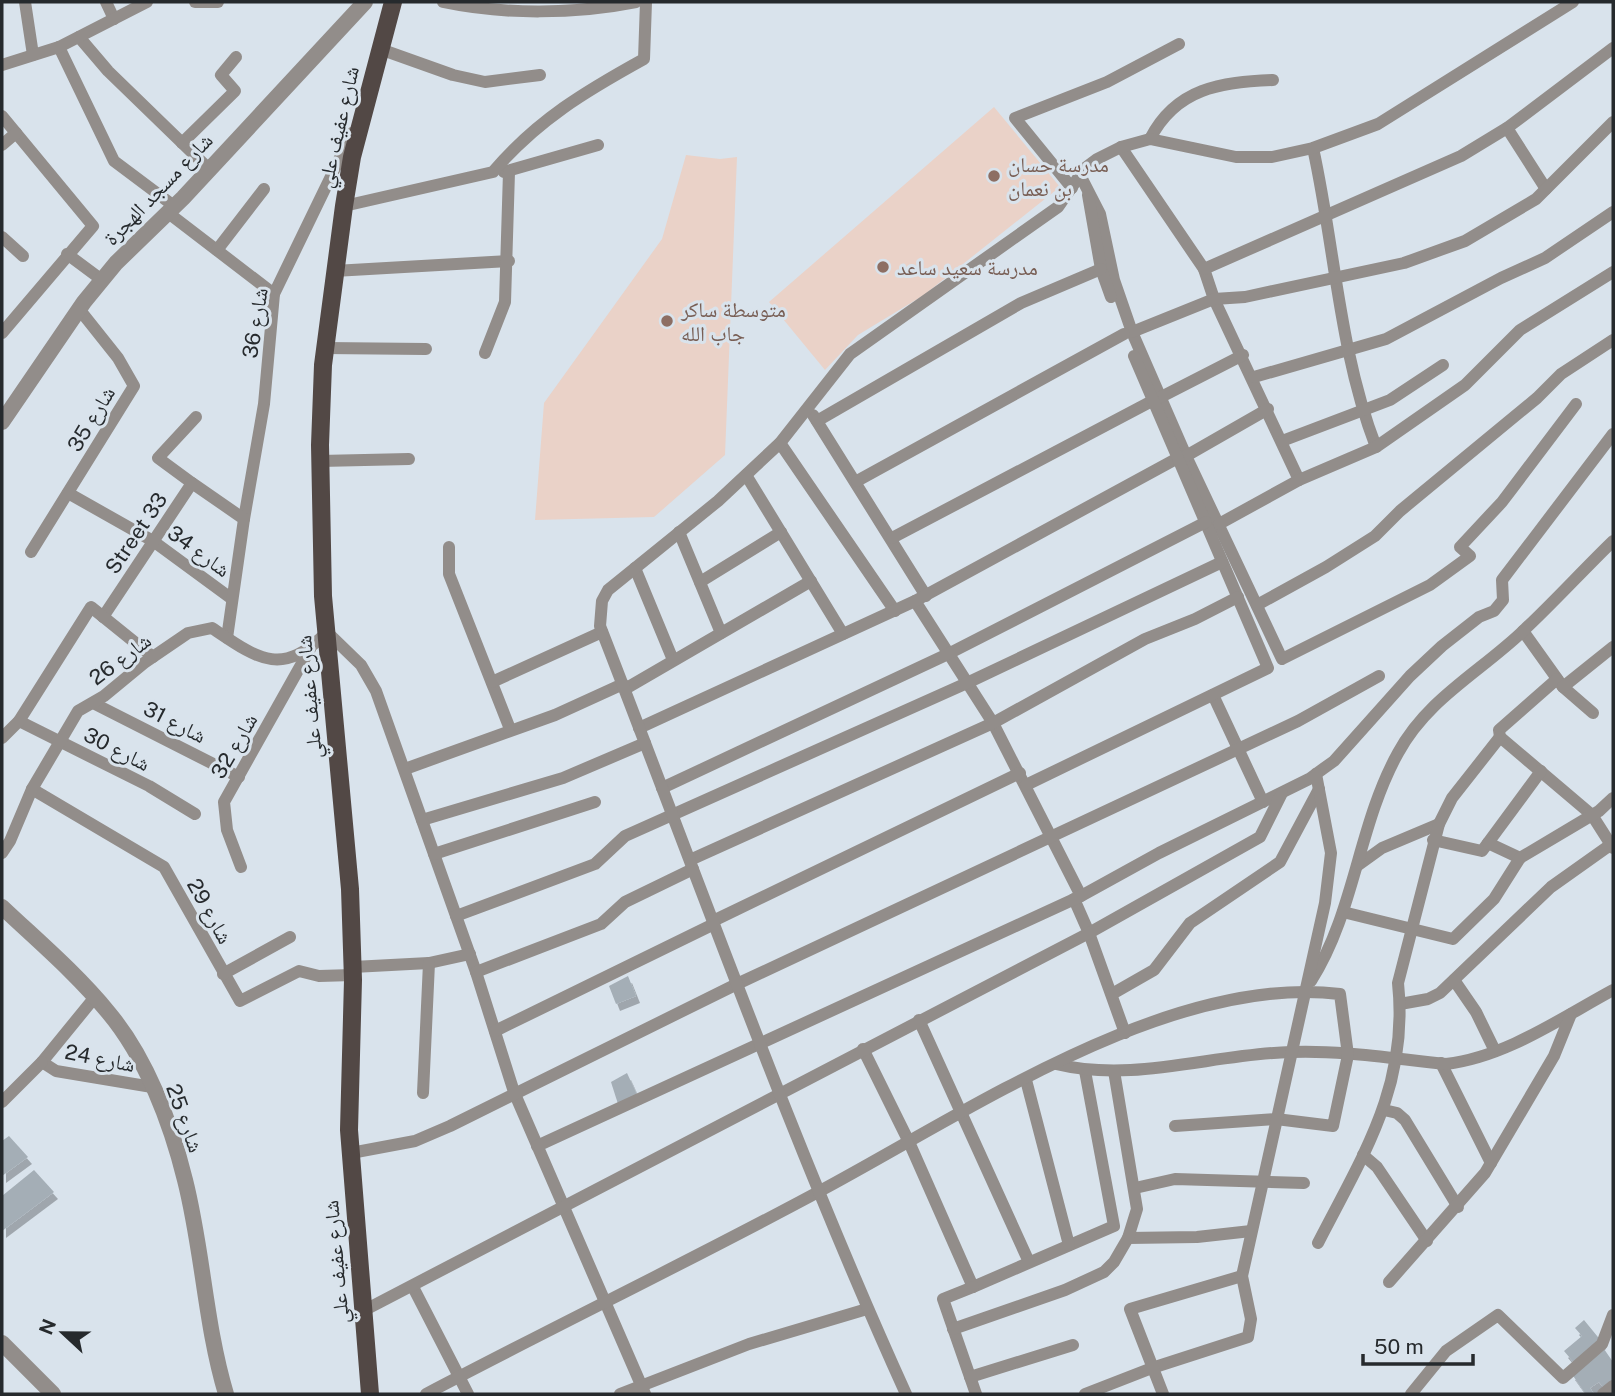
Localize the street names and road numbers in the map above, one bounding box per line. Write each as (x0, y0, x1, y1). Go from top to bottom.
street label: شارع عفيف علي (312, 64, 368, 191)
street label: شارع مسجد الهجرة (98, 128, 218, 251)
street label: شارع 36 (237, 286, 274, 360)
street label: شارع 35 (62, 382, 121, 457)
street label: Street 33 (100, 488, 172, 578)
street label: شارع 34 (162, 520, 235, 583)
street label: شارع 26 (84, 628, 156, 691)
street label: شارع عفيف علي (291, 634, 331, 760)
street label: شارع 31 (139, 696, 210, 749)
street label: شارع 32 (205, 709, 263, 783)
street label: شارع 30 (79, 722, 154, 777)
street label: شارع 29 (181, 874, 238, 948)
street label: شارع 24 (63, 1039, 137, 1078)
street label: شارع 25 (160, 1080, 209, 1156)
street label: شارع عفيف علي (318, 1199, 358, 1325)

